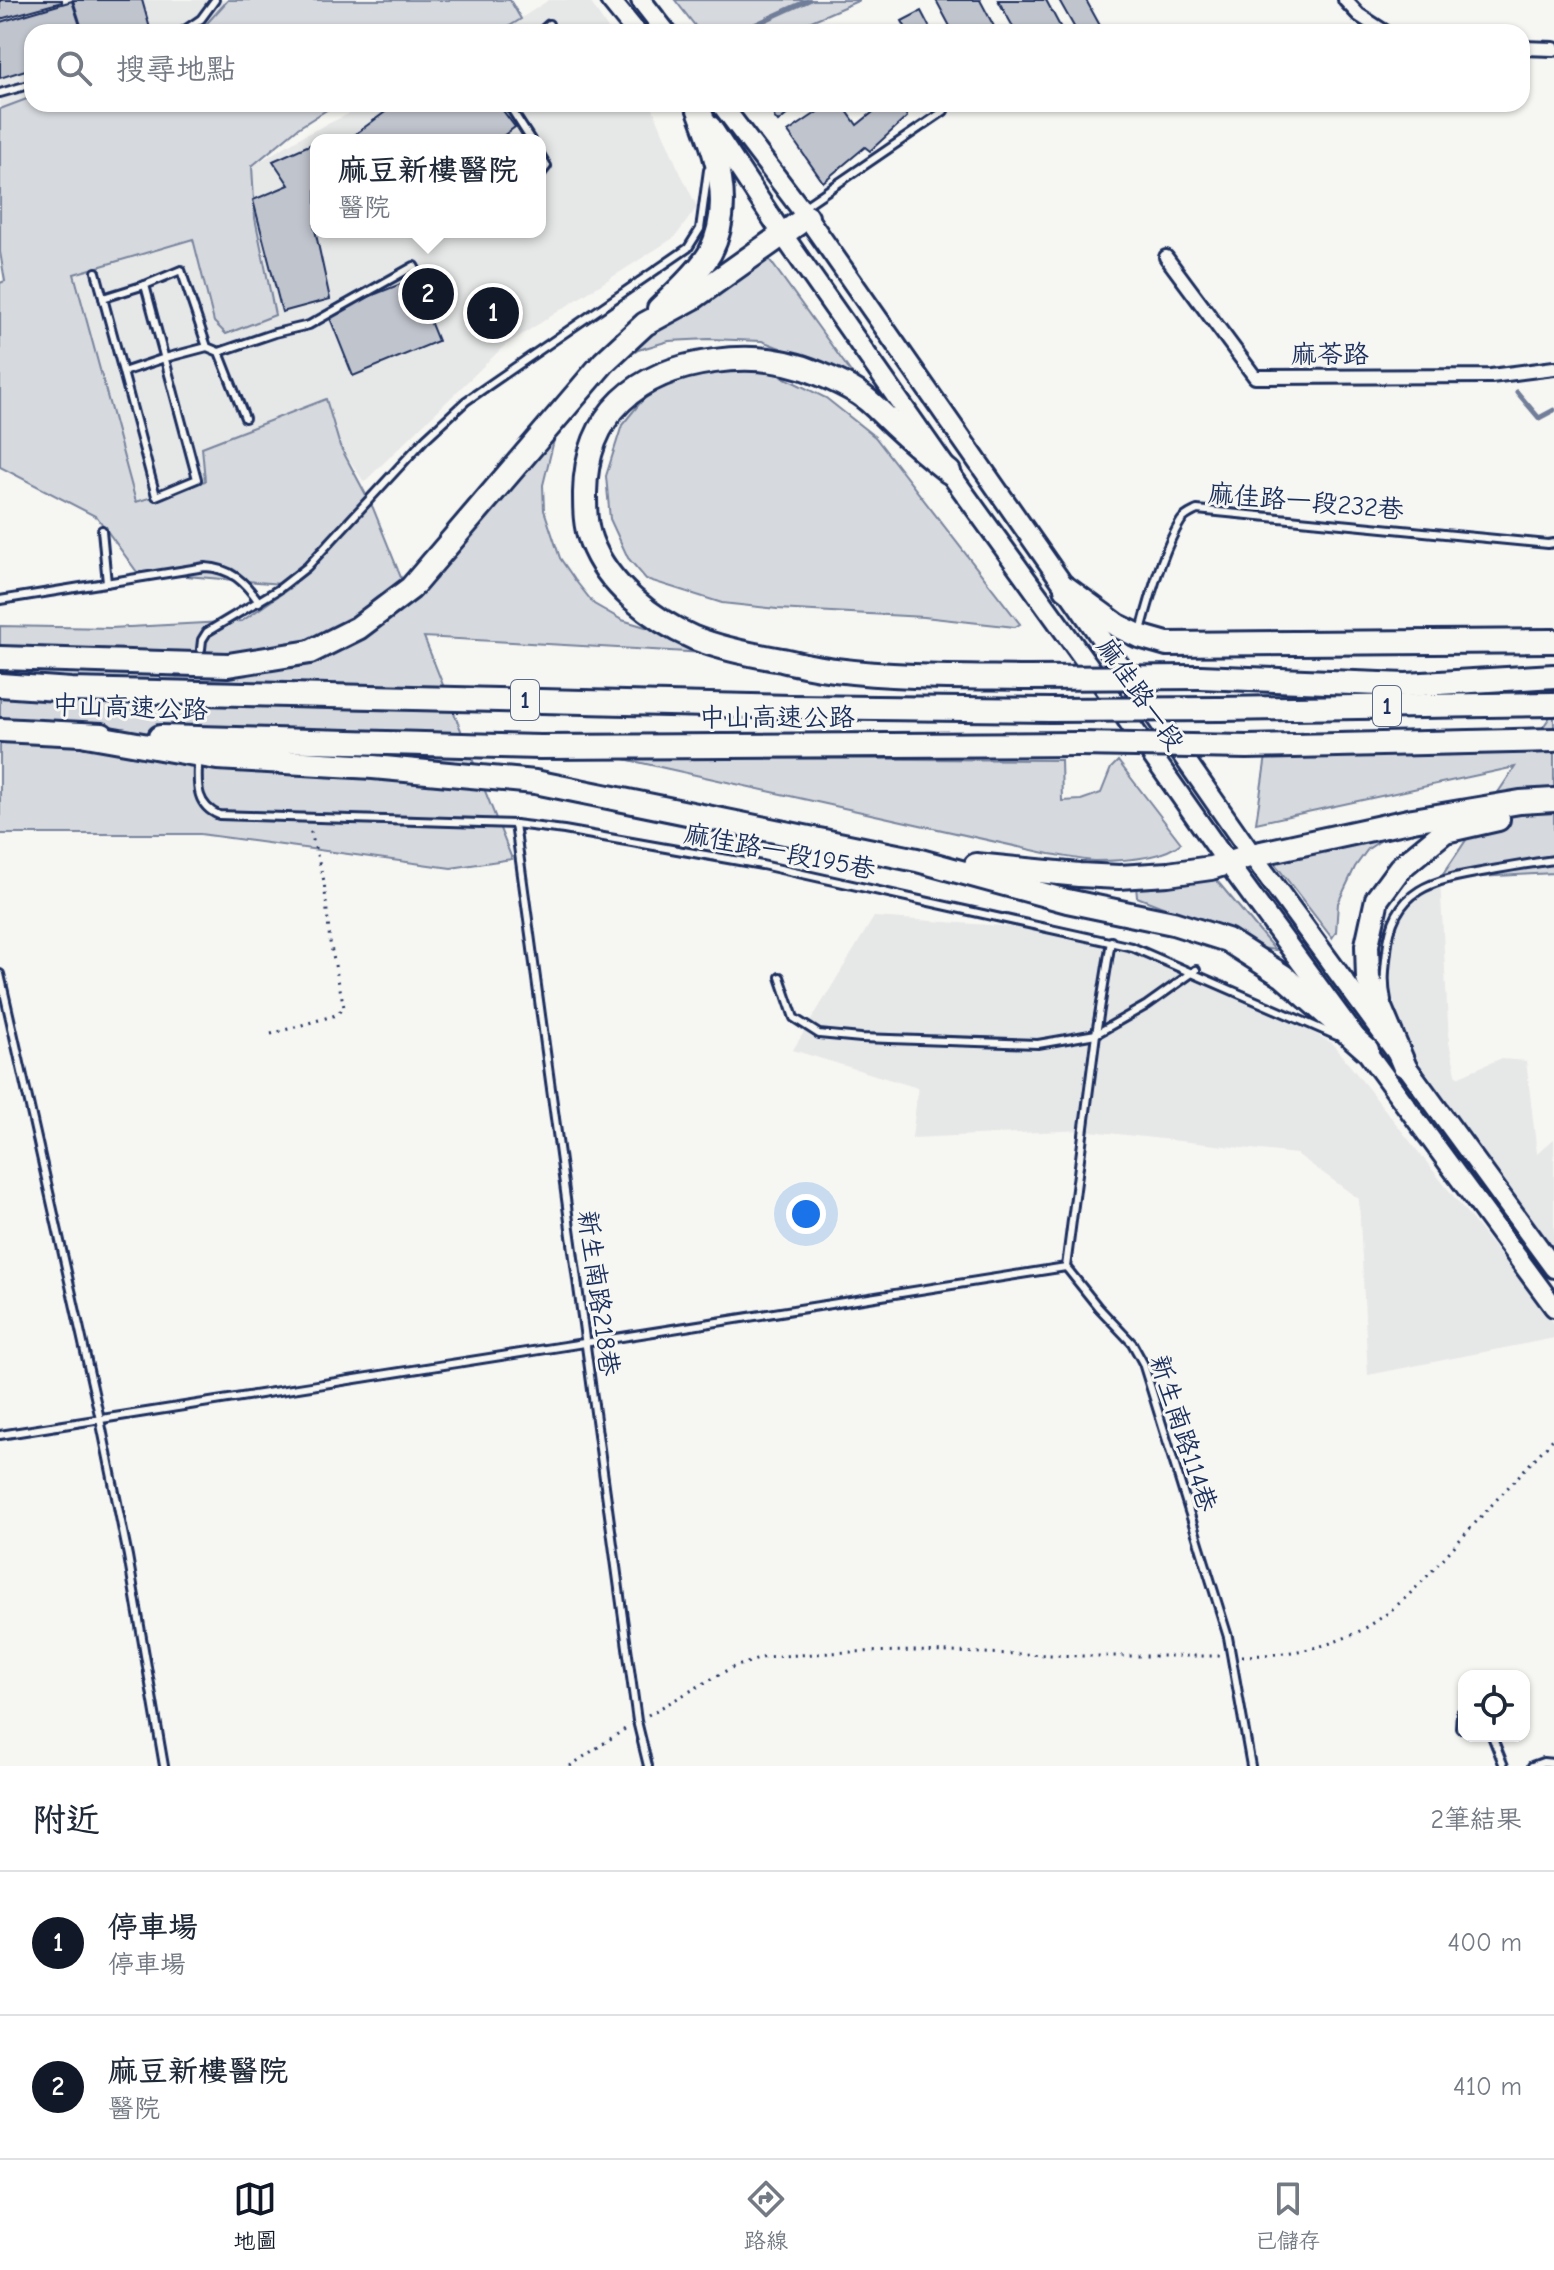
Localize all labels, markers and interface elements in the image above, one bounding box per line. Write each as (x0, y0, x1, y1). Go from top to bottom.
search box (24, 24, 1530, 112)
icon: search (52, 46, 96, 90)
text: 搜尋地點 (116, 52, 236, 87)
popup (310, 134, 546, 238)
text: 麻豆新樓醫院 (338, 153, 518, 188)
text: 醫院 (338, 193, 390, 223)
pin: 2 (402, 264, 454, 324)
pin: 1 (467, 283, 519, 343)
street label: 麻苓路 (1291, 340, 1369, 370)
street label: 麻佳路一段232巷 (1207, 478, 1405, 525)
street label: 麻佳路一段 (1091, 633, 1190, 756)
road number: 1 (511, 680, 539, 720)
road number: 1 (1373, 686, 1401, 726)
street label: 中山高速公路 (51, 690, 208, 726)
street label: 中山高速公路 (699, 703, 855, 733)
street label: 麻佳路一段195巷 (682, 819, 878, 885)
your location (786, 1194, 826, 1234)
street label: 新生南路218巷 (572, 1208, 625, 1378)
street label: 新生南路114巷 (1144, 1351, 1223, 1516)
map controls (1458, 1670, 1530, 1742)
button: locate (1458, 1670, 1530, 1742)
text: 附近 (32, 1800, 100, 1840)
text: 2筆結果 (1430, 1805, 1522, 1835)
text: 停車場 (108, 1910, 198, 1945)
text: 1 (53, 1928, 63, 1958)
text: 400 m (1448, 1928, 1522, 1958)
text: 停車場 (108, 1950, 186, 1980)
text: 麻豆新樓醫院 (108, 2054, 288, 2089)
text: 2 (52, 2072, 64, 2102)
text: 410 m (1453, 2072, 1522, 2102)
text: 醫院 (108, 2094, 160, 2124)
tab: 地圖 (233, 2177, 277, 2254)
tab: 路線 (744, 2177, 788, 2254)
tab: 已儲存 (1255, 2177, 1321, 2254)

